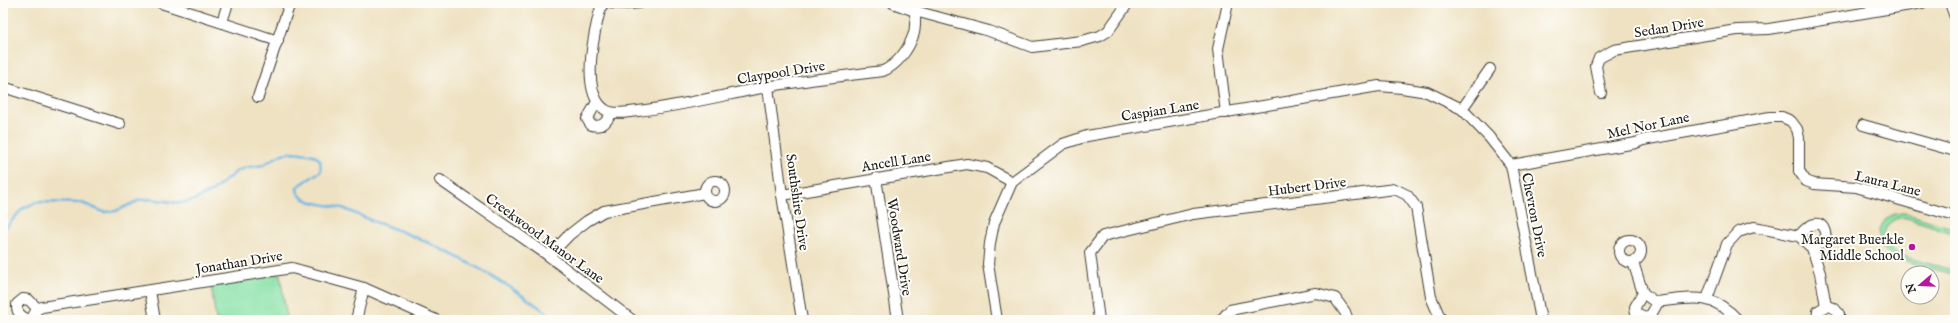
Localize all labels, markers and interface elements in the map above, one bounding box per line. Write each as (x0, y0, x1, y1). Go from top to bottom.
street label: Sedan Drive (1633, 14, 1706, 42)
street label: Claypool Drive (736, 57, 827, 89)
street label: Caspian Lane (1120, 96, 1201, 126)
street label: Mel Nor Lane (1605, 108, 1692, 143)
street label: Ancell Lane (859, 148, 933, 177)
street label: Southshire Drive (781, 153, 813, 252)
street label: Laura Lane (1853, 167, 1923, 201)
street label: Chevron Drive (1517, 171, 1551, 260)
street label: Hubert Drive (1267, 173, 1348, 201)
street label: Creekwood Manor Lane (482, 190, 608, 288)
street label: Woodward Drive (882, 197, 916, 298)
place label: Margaret Buerkle Middle School (1801, 231, 1905, 265)
marker: Margaret Buerkle Middle School (1907, 242, 1917, 252)
street label: Jonathan Drive (192, 247, 284, 279)
north arrow (1900, 265, 1940, 305)
text: N (1903, 281, 1920, 296)

